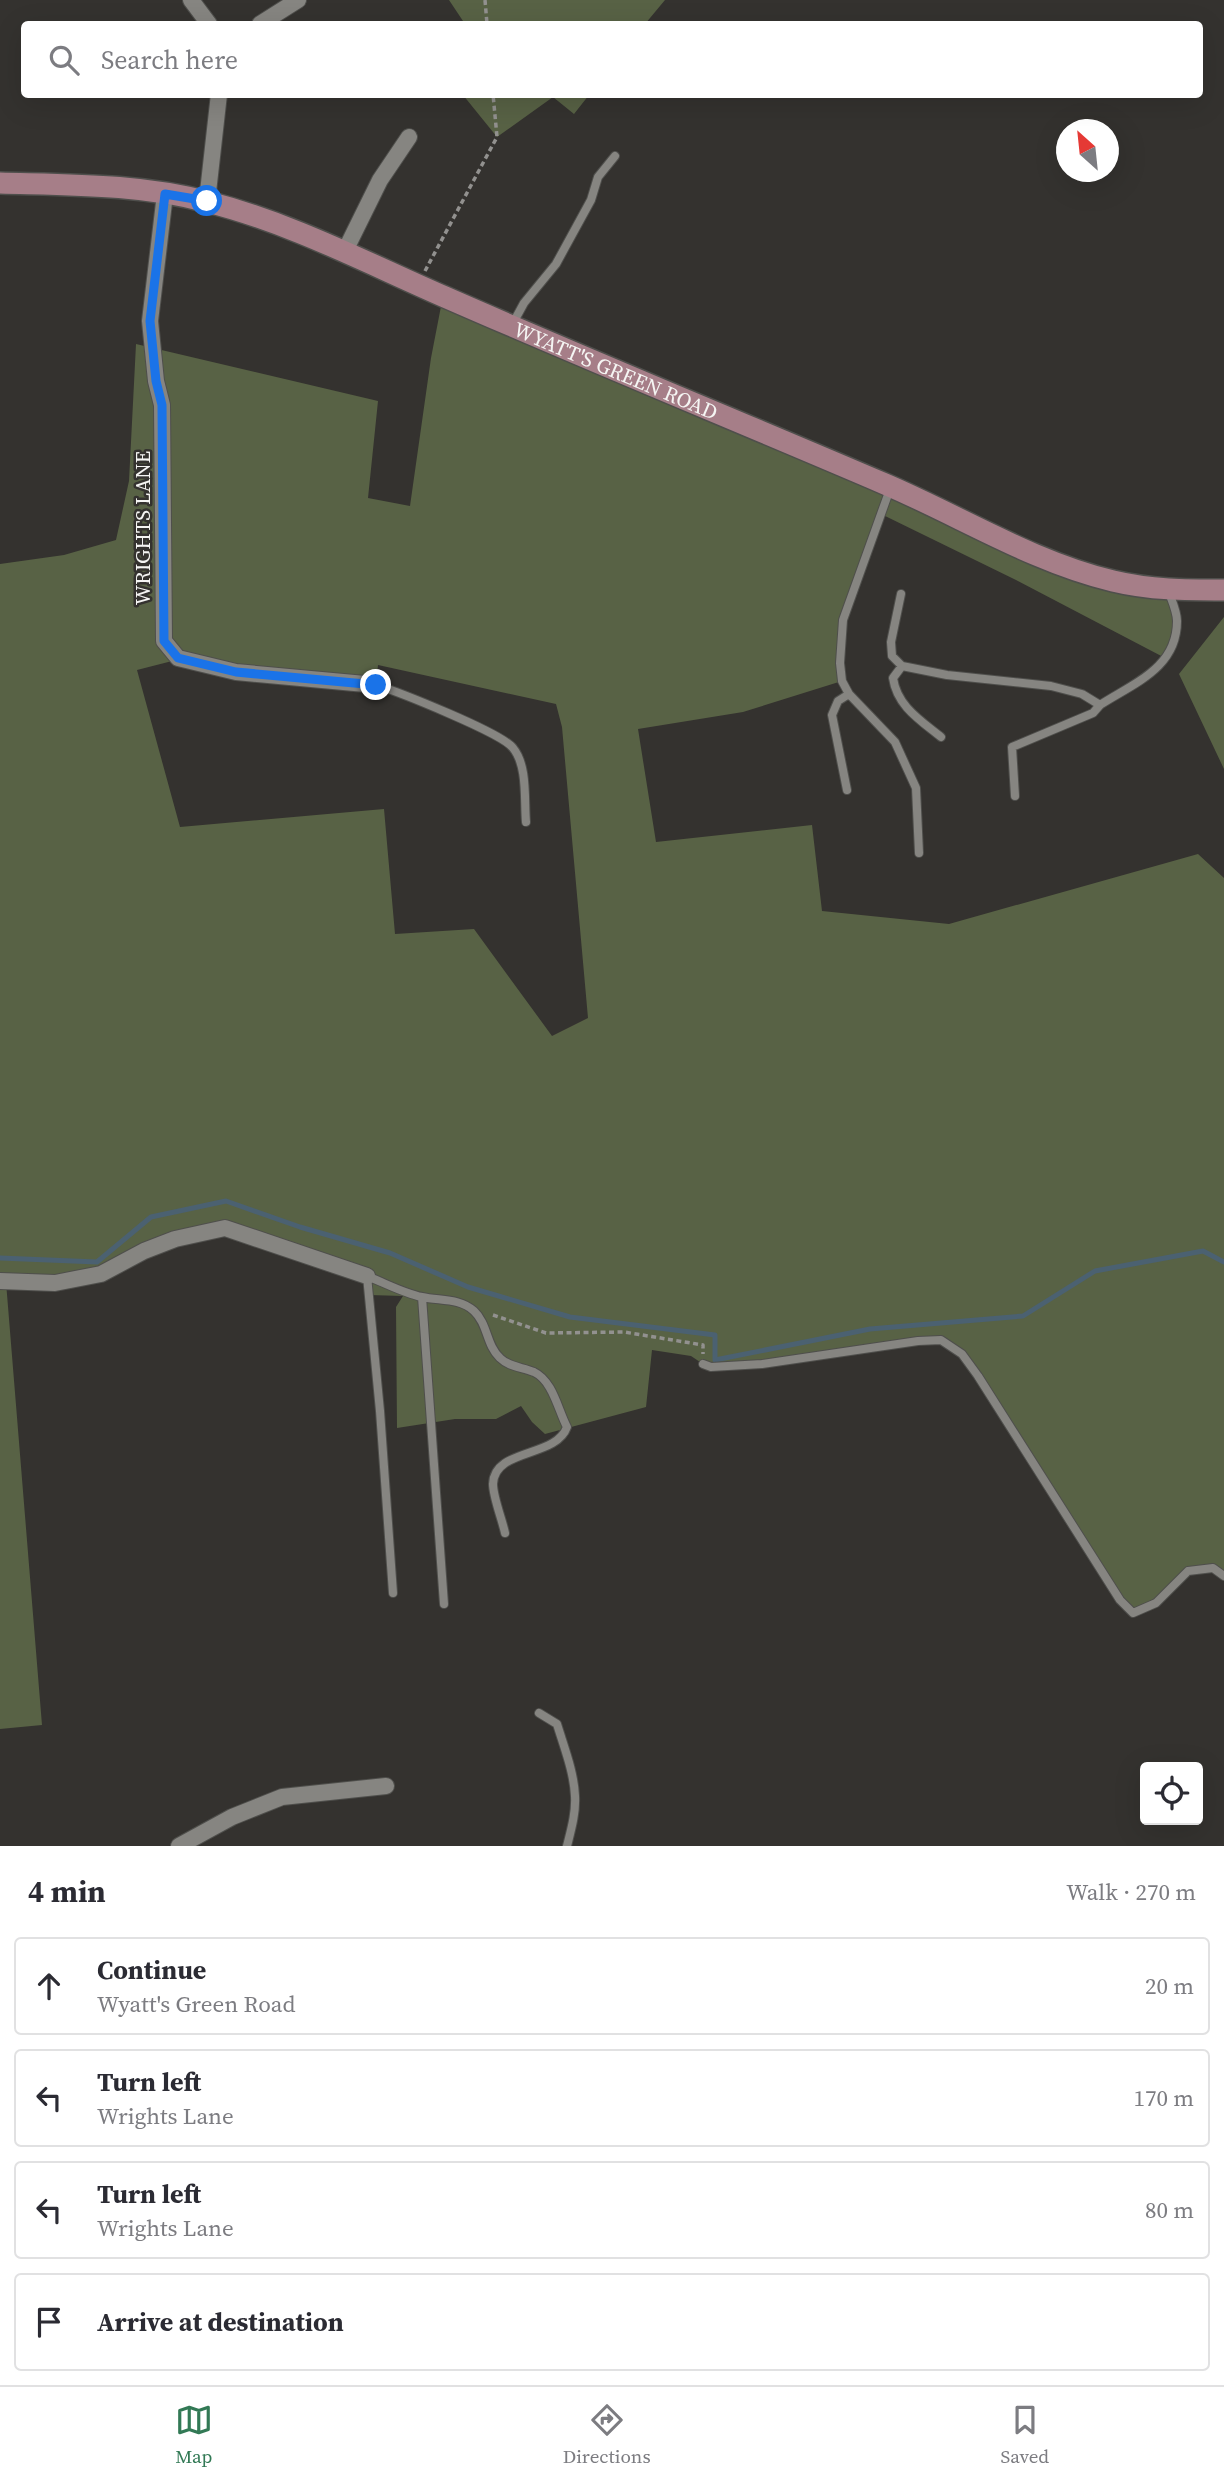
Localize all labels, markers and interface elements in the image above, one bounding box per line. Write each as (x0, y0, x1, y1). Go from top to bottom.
search box (21, 21, 1203, 98)
icon: search (45, 41, 83, 79)
text: Search here (101, 42, 238, 78)
north arrow (1056, 119, 1119, 182)
route start (191, 185, 222, 216)
street label: WYATT'S GREEN ROAD (509, 314, 722, 426)
street label: WRIGHTS LANE (128, 451, 157, 605)
route end (360, 669, 391, 700)
map controls (1140, 1762, 1203, 1825)
button: locate (1140, 1762, 1203, 1825)
text: 4 min (28, 1871, 106, 1912)
text: Walk · 270 m (1066, 1876, 1196, 1908)
text: Continue (97, 1952, 206, 1988)
icon: ahead (30, 1967, 68, 2005)
text: 20 m (1145, 1970, 1194, 2002)
text: Wyatt's Green Road (97, 1988, 296, 2020)
text: Turn left (97, 2064, 201, 2100)
icon: left (30, 2079, 68, 2117)
text: 170 m (1133, 2082, 1194, 2114)
text: Wrights Lane (97, 2100, 234, 2132)
text: Turn left (97, 2176, 201, 2212)
icon: left (30, 2191, 68, 2229)
text: 80 m (1145, 2194, 1194, 2226)
text: Wrights Lane (97, 2212, 234, 2244)
icon: arrive (30, 2303, 68, 2341)
text: Arrive at destination (97, 2304, 344, 2340)
tab: Map (175, 2401, 213, 2469)
tab: Directions (563, 2401, 651, 2469)
tab: Saved (1000, 2401, 1049, 2469)

